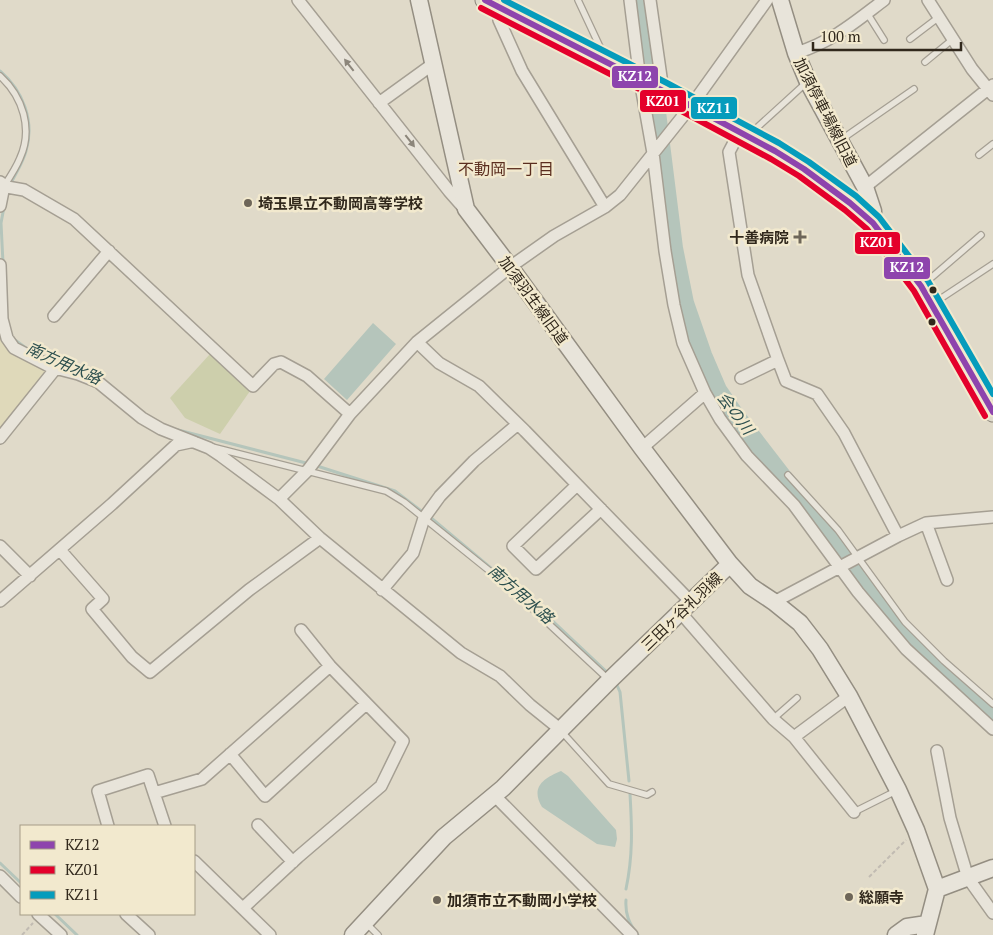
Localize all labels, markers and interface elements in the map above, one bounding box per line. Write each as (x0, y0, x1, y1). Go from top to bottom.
scale bar (813, 20, 960, 52)
text: 100 m (820, 26, 861, 46)
street label: 加須停車場線旧道 (790, 54, 862, 170)
one-way arrow (344, 59, 355, 72)
line badge: KZ12 (611, 65, 659, 89)
text: KZ12 (618, 66, 652, 85)
line badge: KZ01 (639, 89, 687, 113)
text: KZ01 (646, 91, 680, 110)
line badge: KZ11 (690, 96, 738, 120)
text: KZ11 (697, 98, 731, 117)
one-way arrow (404, 134, 415, 147)
district label: 不動岡一丁目 (458, 158, 554, 180)
place label: 埼玉県立不動岡高等学校 (258, 193, 423, 213)
marker: 埼玉県立不動岡高等学校 (242, 197, 254, 209)
place label: 十善病院 (729, 227, 789, 247)
marker: 十善病院 (793, 230, 807, 244)
line badge: KZ01 (854, 231, 901, 255)
text: KZ01 (860, 232, 894, 251)
street label: 加須羽生線旧道 (495, 252, 573, 348)
line badge: KZ12 (883, 256, 931, 280)
text: KZ12 (890, 257, 924, 276)
unlabelled marker (928, 285, 938, 295)
unlabelled marker (927, 317, 937, 327)
water label: 南方用水路 (23, 337, 107, 390)
water label: 会の川 (713, 387, 760, 440)
water label: 南方用水路 (484, 559, 560, 630)
street label: 三田ヶ谷礼羽線 (636, 567, 726, 655)
legend (20, 825, 195, 915)
text: KZ12 (65, 834, 99, 854)
text: KZ01 (65, 859, 99, 879)
text: KZ11 (65, 884, 99, 904)
place label: 総願寺 (859, 887, 904, 907)
place label: 加須市立不動岡小学校 (447, 890, 597, 910)
marker: 総願寺 (843, 891, 855, 903)
marker: 加須市立不動岡小学校 (431, 894, 443, 906)

